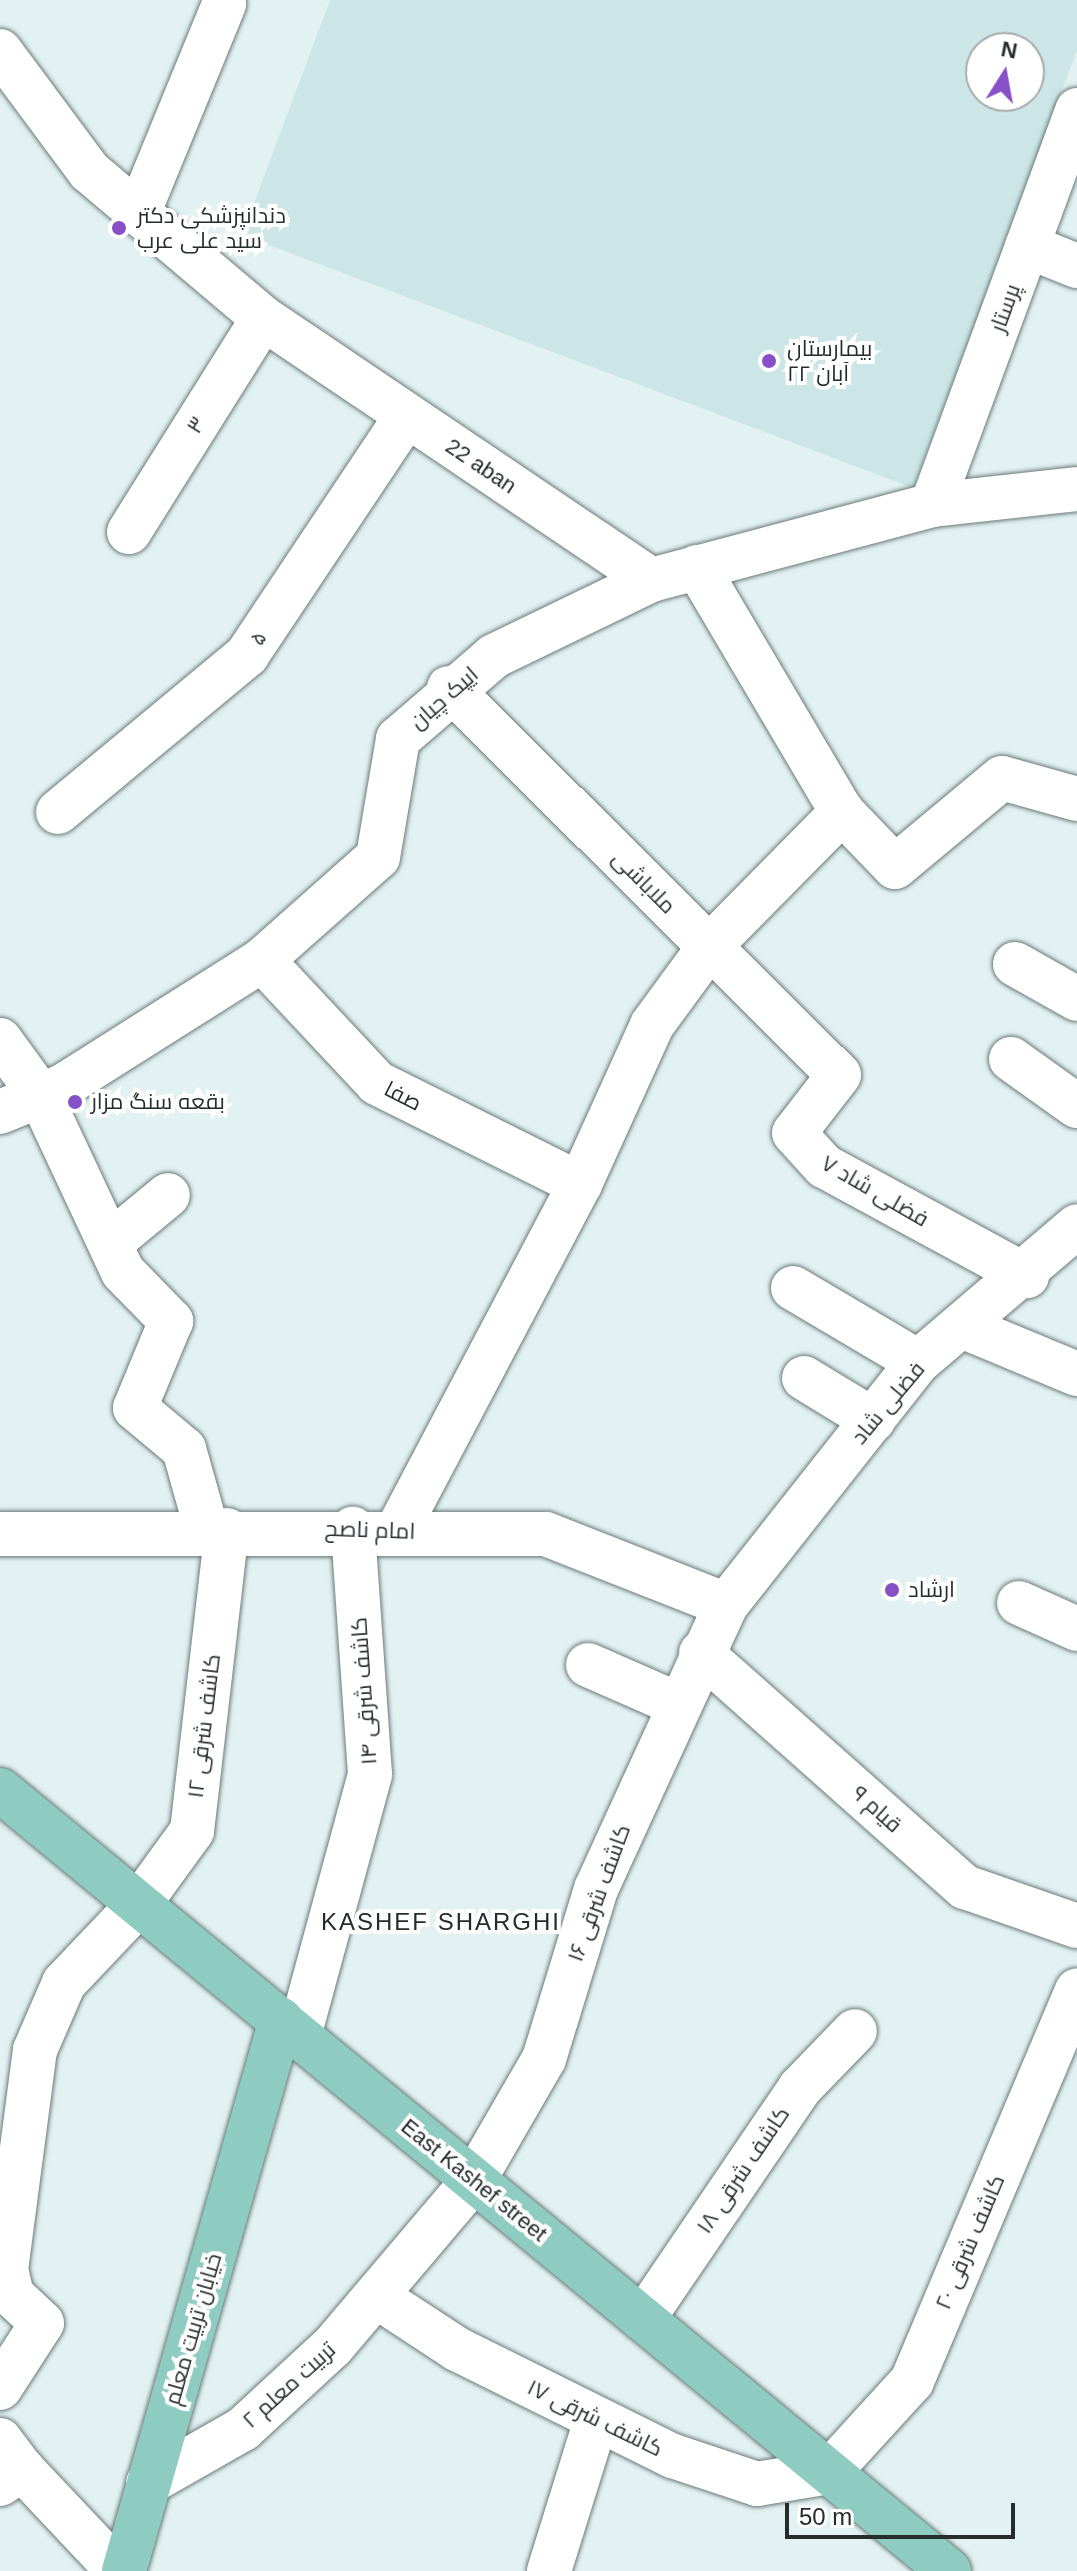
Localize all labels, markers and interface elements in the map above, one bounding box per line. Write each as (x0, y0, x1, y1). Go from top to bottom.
north arrow (965, 32, 1045, 112)
text: N (999, 36, 1019, 64)
place label: دندانپزشکی دکتر سید علی عرب (137, 202, 286, 254)
marker: دندانپزشکی دکتر سید علی عرب (108, 217, 130, 239)
street label: پرستار (984, 280, 1026, 336)
place label: بیمارستان ۲۲ آبان (787, 335, 872, 386)
marker: بیمارستان ۲۲ آبان (758, 350, 780, 372)
street label: ۳ (181, 412, 211, 438)
street label: 22 aban (441, 433, 521, 499)
street label: ۵ (244, 626, 272, 650)
street label: ایپک چیان (404, 661, 484, 735)
street label: ملاباشی (607, 845, 681, 919)
street label: صفا (380, 1075, 426, 1117)
place label: بقعه سنگ مزار (91, 1089, 225, 1115)
marker: بقعه سنگ مزار (66, 1093, 84, 1111)
street label: فضلی شاد ۷ (817, 1150, 933, 1232)
street label: فضلی شاد (846, 1356, 930, 1450)
street label: امام ناصح (324, 1515, 416, 1545)
place label: ارشاد (908, 1577, 955, 1603)
marker: ارشاد (883, 1581, 901, 1599)
street label: کاشف شرقی ۱۴ (346, 1616, 382, 1766)
street label: کاشف شرقی ۱۲ (182, 1652, 226, 1800)
street label: قیام ۹ (847, 1780, 907, 1838)
street label: کاشف شرقی ۱۶ (562, 1821, 636, 1965)
district label: KASHEF SHARGHI (321, 1908, 561, 1936)
street label: کاشف شرقی ۱۸ (691, 2102, 795, 2238)
street label: East Kashef street (396, 2113, 552, 2247)
street label: کاشف شرقی ۲۰ (930, 2171, 1010, 2313)
street label: خیابان تربیت معلم (159, 2250, 227, 2408)
street label: تربیت معلم ۲ (237, 2336, 341, 2434)
street label: کاشف شرقی ۱۷ (523, 2374, 667, 2462)
scale bar (789, 2487, 1019, 2537)
text: 50 m (799, 2503, 852, 2530)

